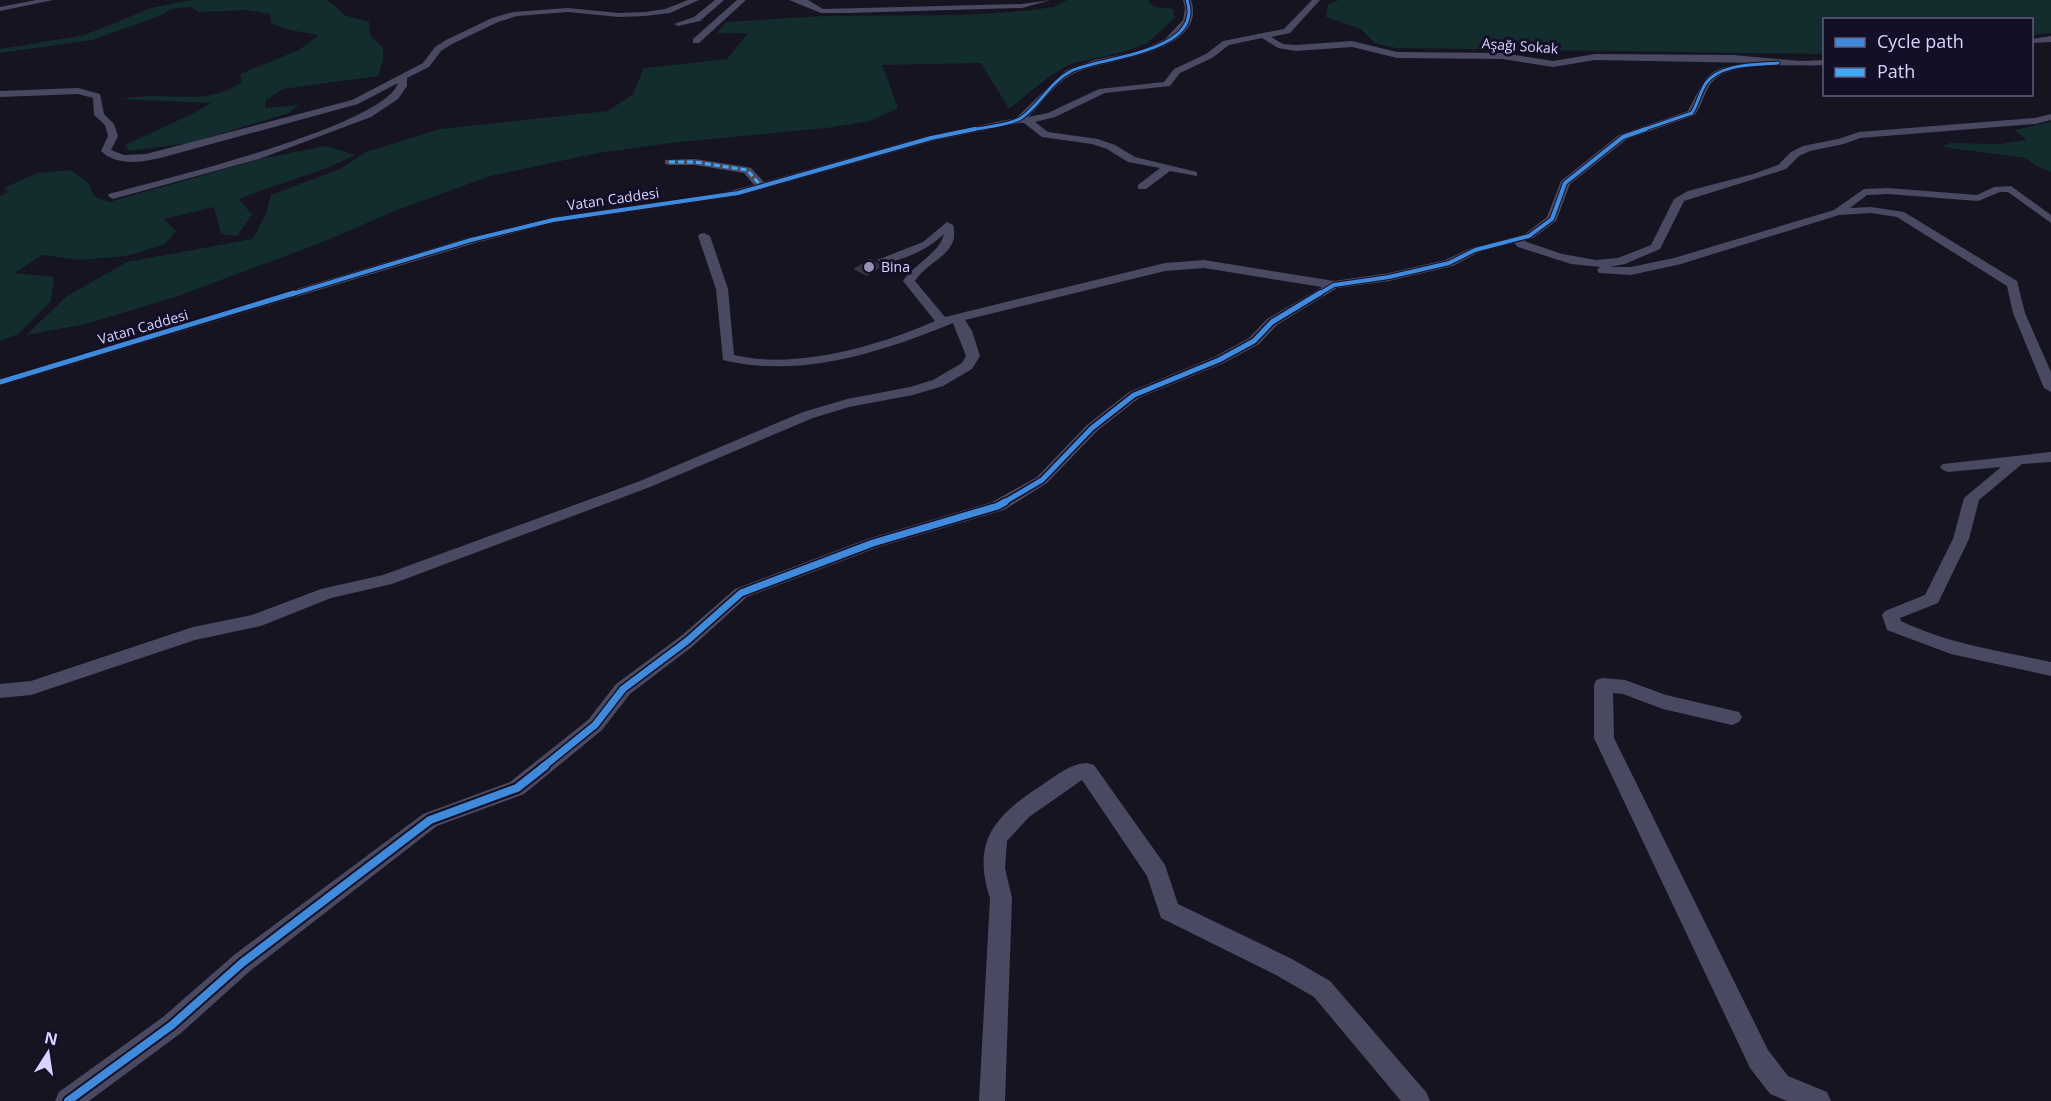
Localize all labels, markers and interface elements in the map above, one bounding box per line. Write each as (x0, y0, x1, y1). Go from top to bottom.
legend (1823, 18, 2033, 96)
text: Cycle path (1877, 29, 1964, 53)
street label: Aşağı Sokak (1481, 33, 1560, 58)
text: Path (1877, 59, 1915, 83)
street label: Vatan Caddesi (566, 183, 660, 214)
place label: Bina (881, 257, 910, 276)
marker: Bina (862, 260, 876, 274)
street label: Vatan Caddesi (96, 305, 190, 348)
north arrow (18, 1023, 78, 1083)
text: N (42, 1026, 60, 1050)

